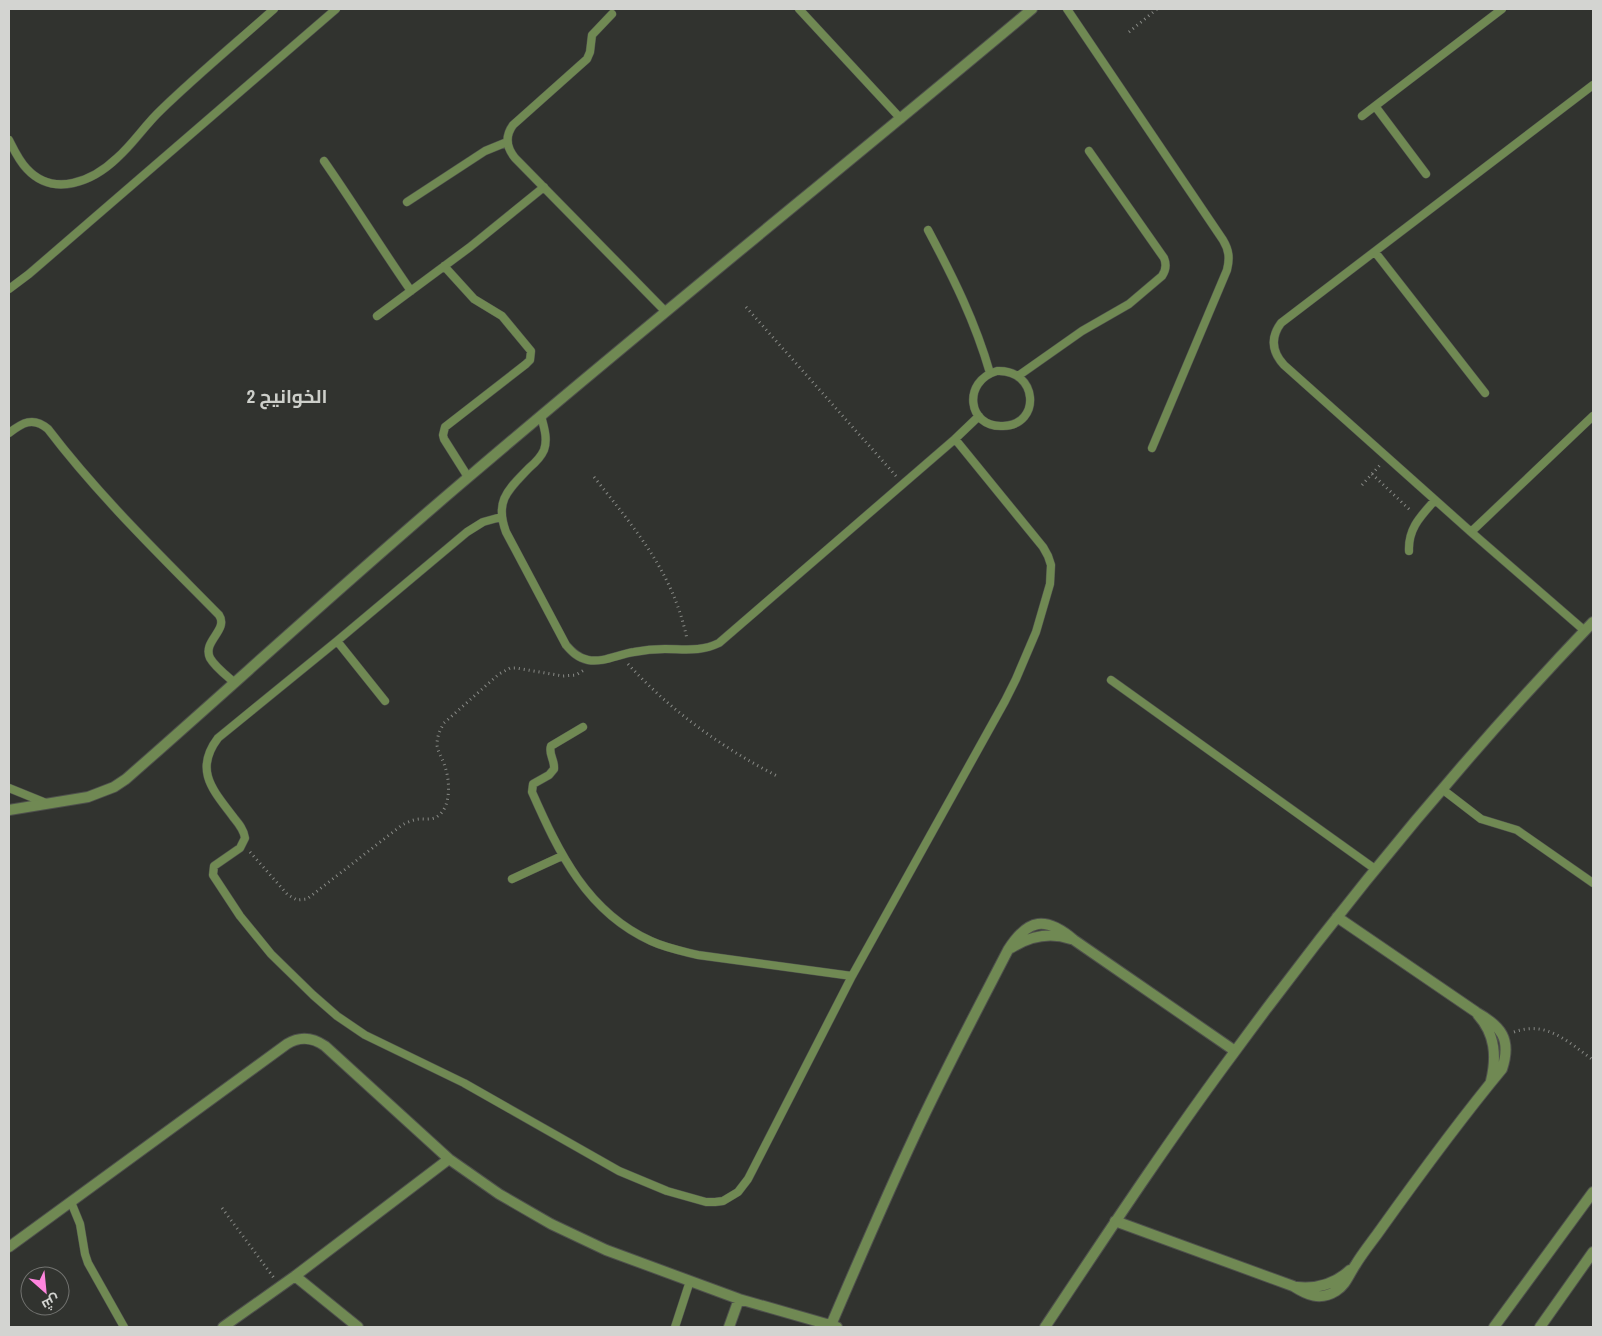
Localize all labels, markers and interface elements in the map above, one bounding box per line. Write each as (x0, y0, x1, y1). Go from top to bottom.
district label: الخوانيج 2 (247, 383, 327, 410)
north arrow (20, 1266, 70, 1316)
text: ش (39, 1290, 63, 1315)

